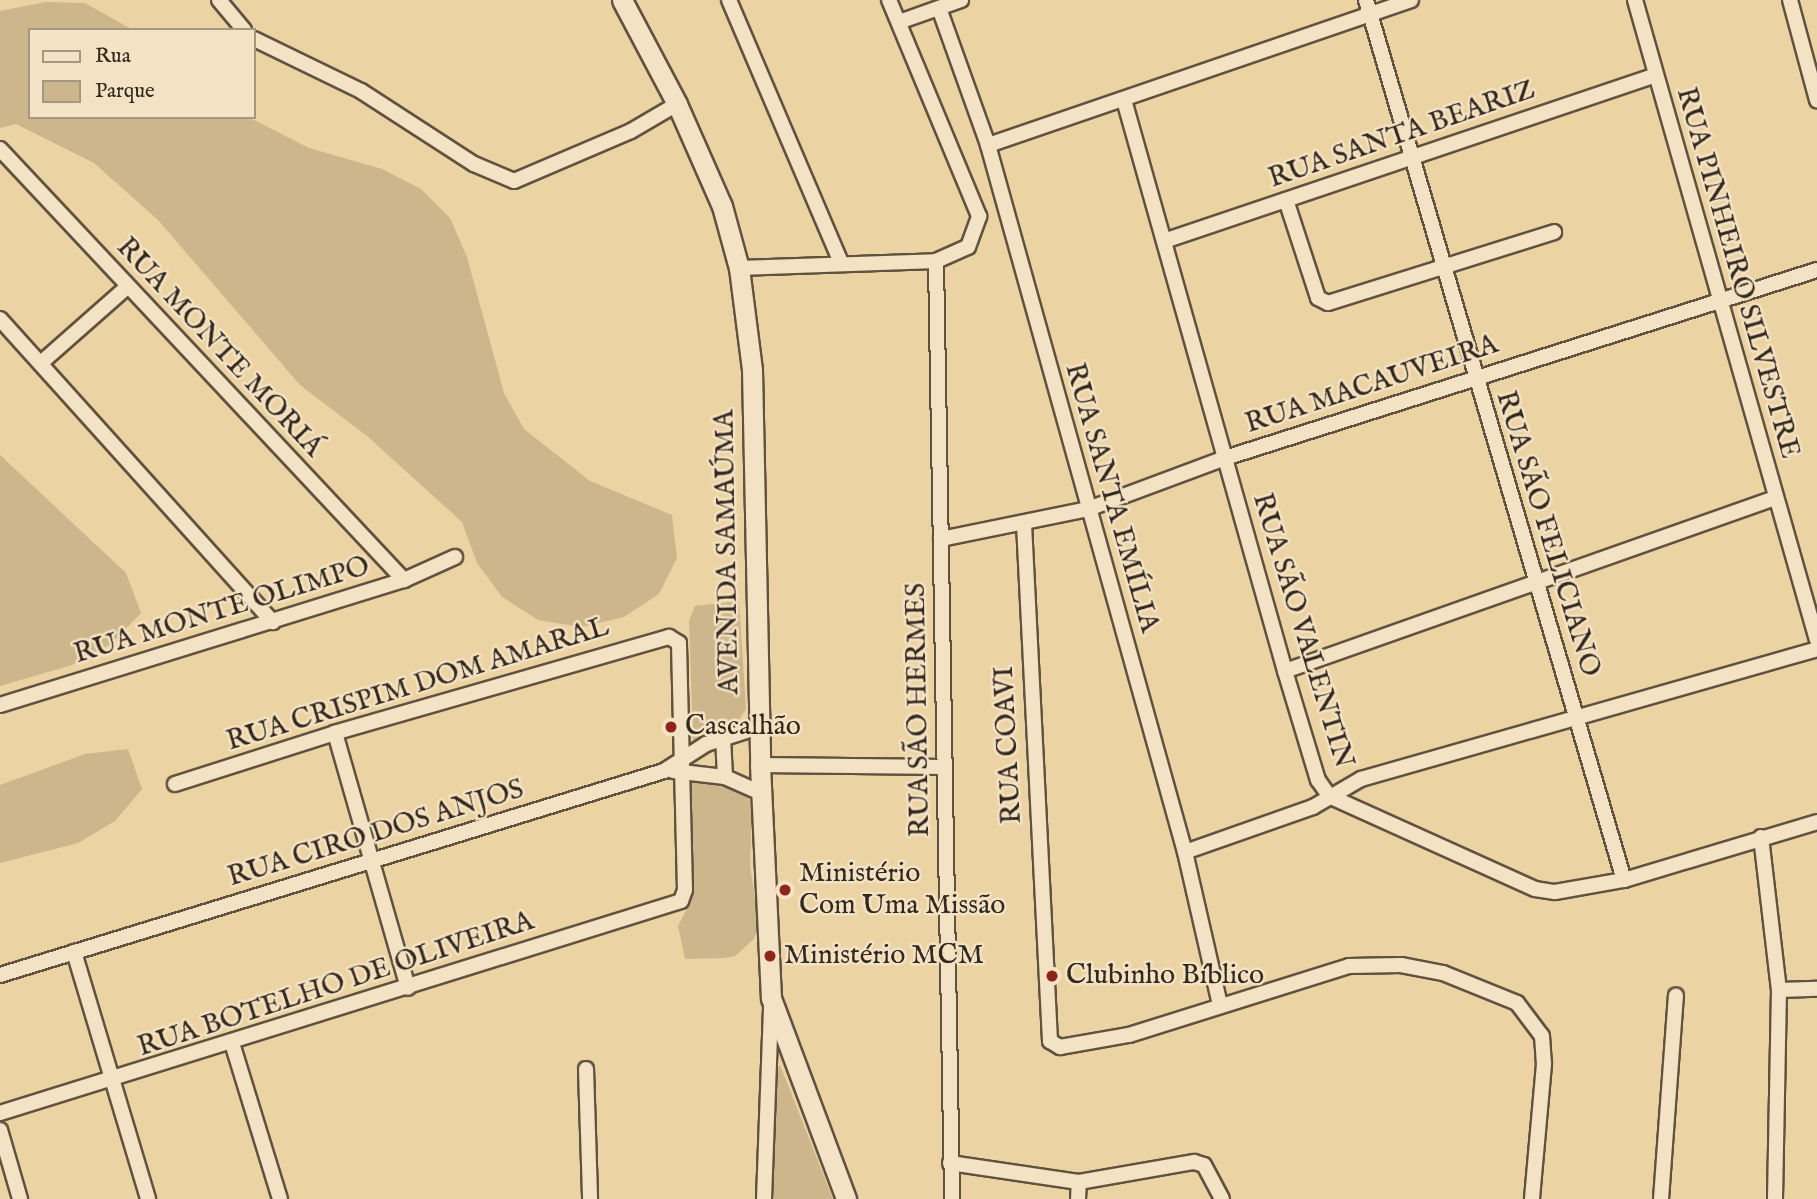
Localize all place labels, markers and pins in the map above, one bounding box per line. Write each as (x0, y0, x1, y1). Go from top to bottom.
place label: Cascalhão (685, 710, 801, 744)
marker: Cascalhão (663, 719, 679, 735)
place label: Ministério Com Uma Missão (799, 857, 1005, 923)
marker: Ministério Com Uma Missão (777, 882, 793, 898)
place label: Ministério MCM (784, 939, 984, 973)
marker: Ministério MCM (762, 948, 778, 964)
place label: Clubinho Bíblico (1066, 959, 1264, 993)
marker: Clubinho Bíblico (1044, 968, 1060, 984)

